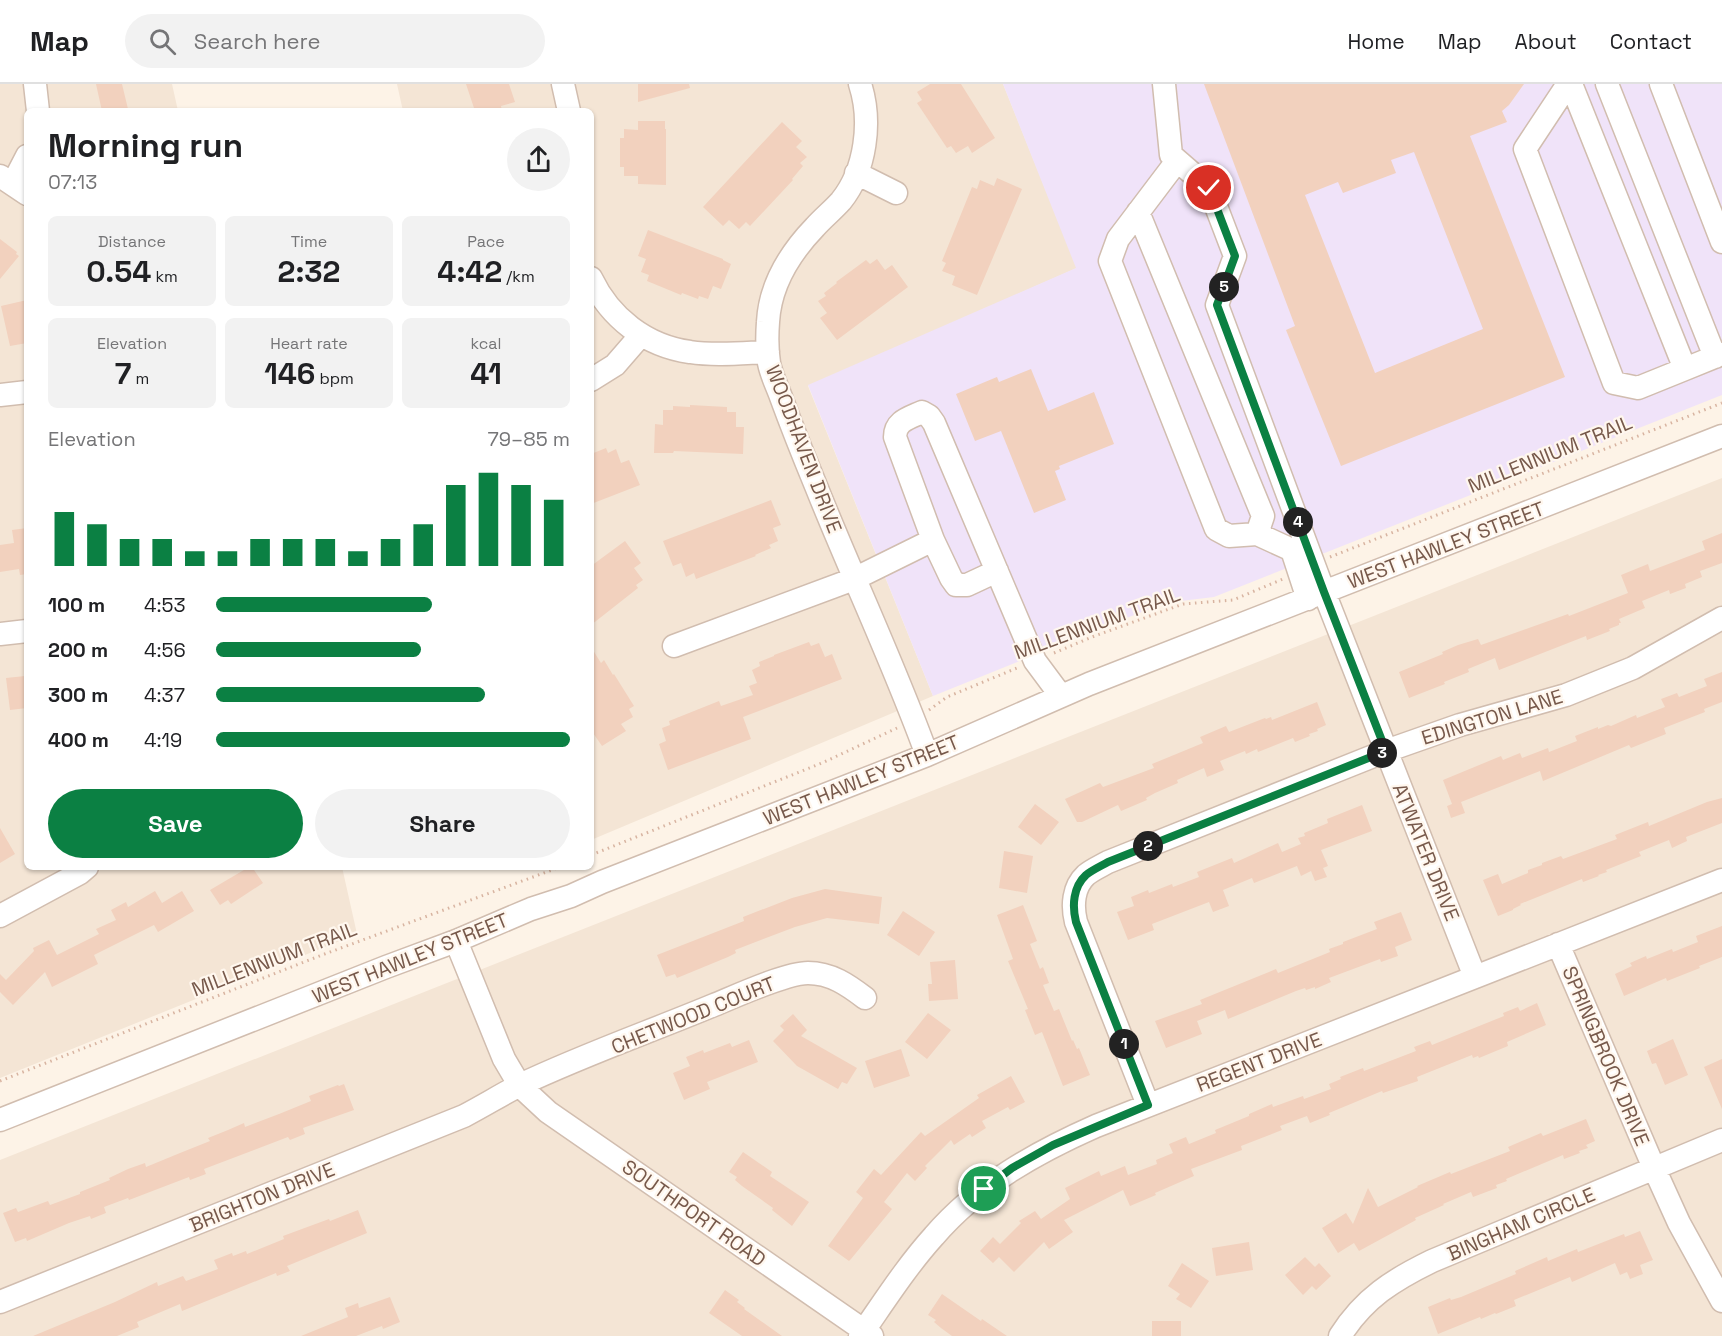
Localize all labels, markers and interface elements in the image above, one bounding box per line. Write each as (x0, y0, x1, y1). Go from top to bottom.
search box (125, 14, 545, 68)
text: Map (30, 23, 89, 59)
icon: search (146, 25, 179, 58)
text: Search here (194, 27, 321, 55)
text: Home (1347, 28, 1405, 55)
text: Map (1438, 28, 1482, 55)
text: About (1515, 28, 1577, 55)
text: Contact (1610, 28, 1692, 55)
text: Morning run (48, 125, 243, 167)
button: share (507, 128, 570, 191)
pin (1183, 162, 1234, 213)
text: 07:13 (48, 169, 97, 195)
icon: check (1192, 171, 1225, 204)
text: Distance (98, 231, 166, 252)
text: Time (291, 231, 327, 252)
text: Pace (467, 231, 505, 252)
text: 0.54 (86, 252, 151, 291)
text: 2:32 (278, 252, 340, 291)
text: 4:42 (437, 252, 502, 291)
text: km (151, 266, 178, 287)
text: /km (502, 266, 535, 287)
pin: 5 (1209, 272, 1239, 302)
text: 5 (1219, 276, 1229, 297)
text: Elevation (97, 333, 167, 354)
text: Heart rate (270, 333, 348, 354)
text: kcal (471, 333, 501, 354)
text: 7 (115, 354, 131, 393)
text: 146 (264, 354, 315, 393)
text: 41 (470, 354, 502, 393)
street label: WOODHAVEN DRIVE (760, 361, 848, 537)
text: m (131, 368, 149, 389)
text: bpm (315, 368, 354, 389)
street label: MILLENNIUM TRAIL (1464, 409, 1636, 499)
text: Elevation (48, 426, 136, 452)
text: 79–85 m (488, 426, 570, 452)
street label: WEST HAWLEY STREET (1344, 495, 1548, 595)
pin: 4 (1283, 507, 1313, 537)
text: 4 (1293, 511, 1303, 532)
street label: MILLENNIUM TRAIL (1010, 581, 1184, 665)
text: 100 m (48, 592, 105, 618)
text: 4:53 (144, 592, 186, 618)
text: 200 m (48, 637, 108, 663)
text: 4:56 (144, 637, 186, 663)
text: 300 m (48, 682, 108, 708)
text: 4:37 (144, 682, 185, 708)
street label: EDINGTON LANE (1418, 683, 1566, 751)
text: 400 m (48, 727, 109, 753)
text: 4:19 (144, 727, 182, 753)
street label: WEST HAWLEY STREET (759, 729, 963, 831)
pin: 3 (1367, 738, 1397, 768)
text: 3 (1377, 742, 1387, 763)
street label: ATWATER DRIVE (1387, 779, 1465, 925)
button: Save (48, 789, 303, 858)
button: Share (315, 789, 570, 858)
pin: 2 (1133, 831, 1163, 861)
text: 2 (1143, 835, 1153, 856)
street label: WEST HAWLEY STREET (308, 907, 512, 1009)
street label: MILLENNIUM TRAIL (188, 916, 360, 1002)
street label: SPRINGBROOK DRIVE (1556, 962, 1656, 1150)
street label: CHETWOOD COURT (607, 970, 779, 1060)
street label: REGENT DRIVE (1193, 1026, 1325, 1098)
pin: 1 (1109, 1029, 1139, 1059)
text: 1 (1120, 1033, 1128, 1054)
street label: SOUTHPORT ROAD (617, 1154, 771, 1272)
street label: BRIGHTON DRIVE (186, 1156, 338, 1238)
pin (958, 1163, 1009, 1214)
icon: arrive (967, 1172, 1000, 1205)
street label: BINGHAM CIRCLE (1443, 1181, 1599, 1267)

